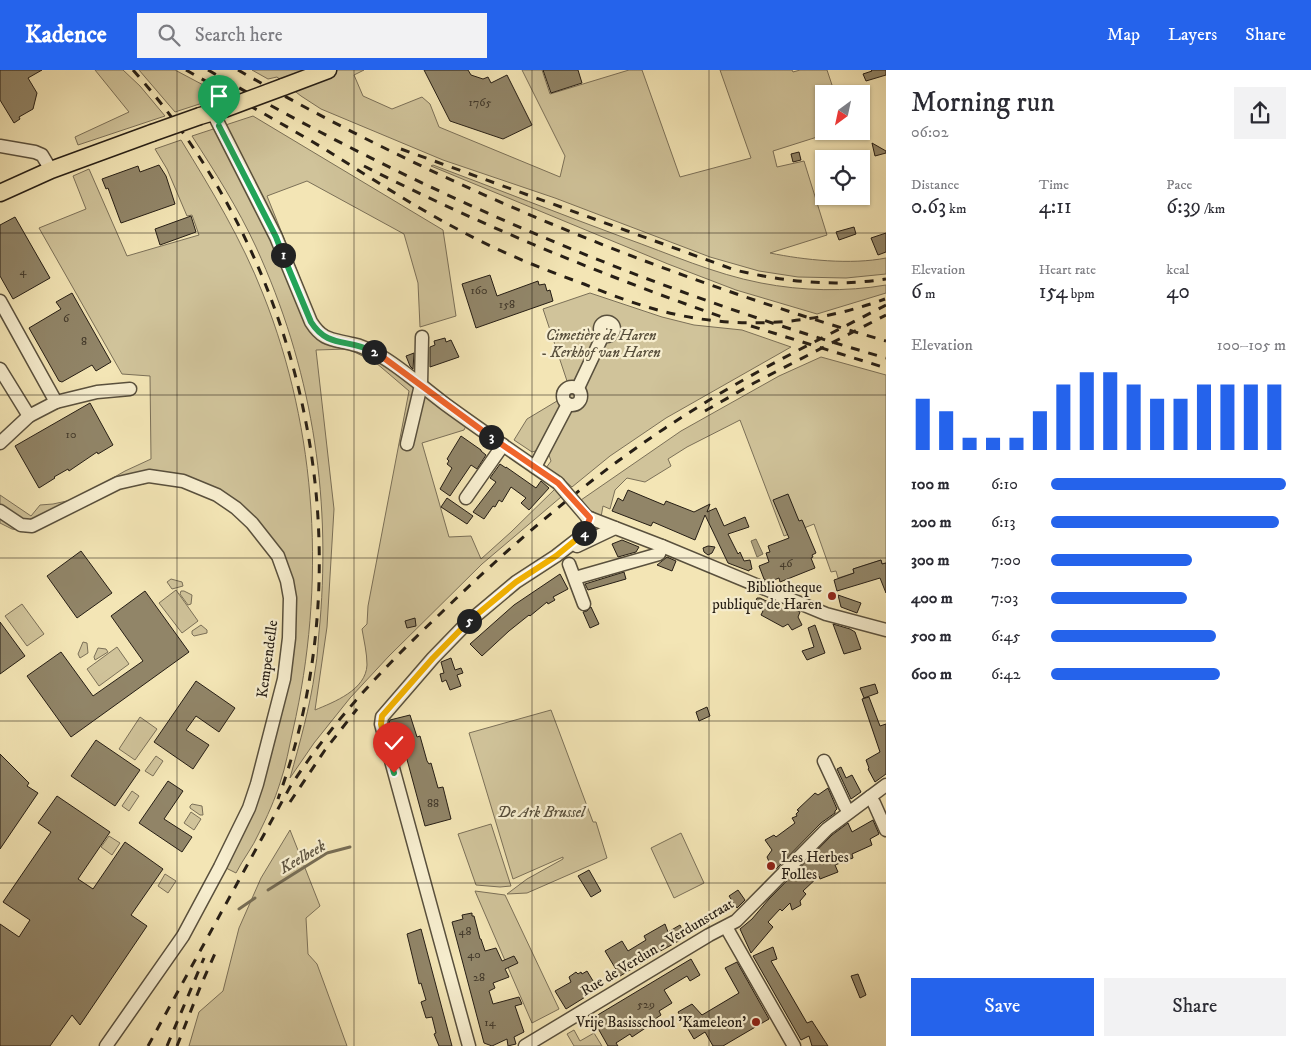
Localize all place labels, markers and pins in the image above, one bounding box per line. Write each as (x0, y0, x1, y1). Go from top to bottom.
pin (198, 75, 240, 126)
pin: 1 (270, 242, 296, 268)
pin: 2 (362, 340, 386, 364)
pin: 3 (478, 424, 504, 450)
pin: 4 (572, 520, 596, 546)
place label: Bibliotheque publique de Haren (711, 578, 822, 614)
marker: Bibliotheque publique de Haren (826, 590, 838, 602)
pin: 5 (456, 608, 482, 634)
pin (373, 722, 415, 773)
place label: Les Herbes Folles (781, 848, 849, 884)
marker: Les Herbes Folles (765, 860, 777, 872)
place label: Vrije Basisschool 'Kameleon' (575, 1013, 746, 1032)
marker: Vrije Basisschool 'Kameleon' (750, 1016, 762, 1028)

